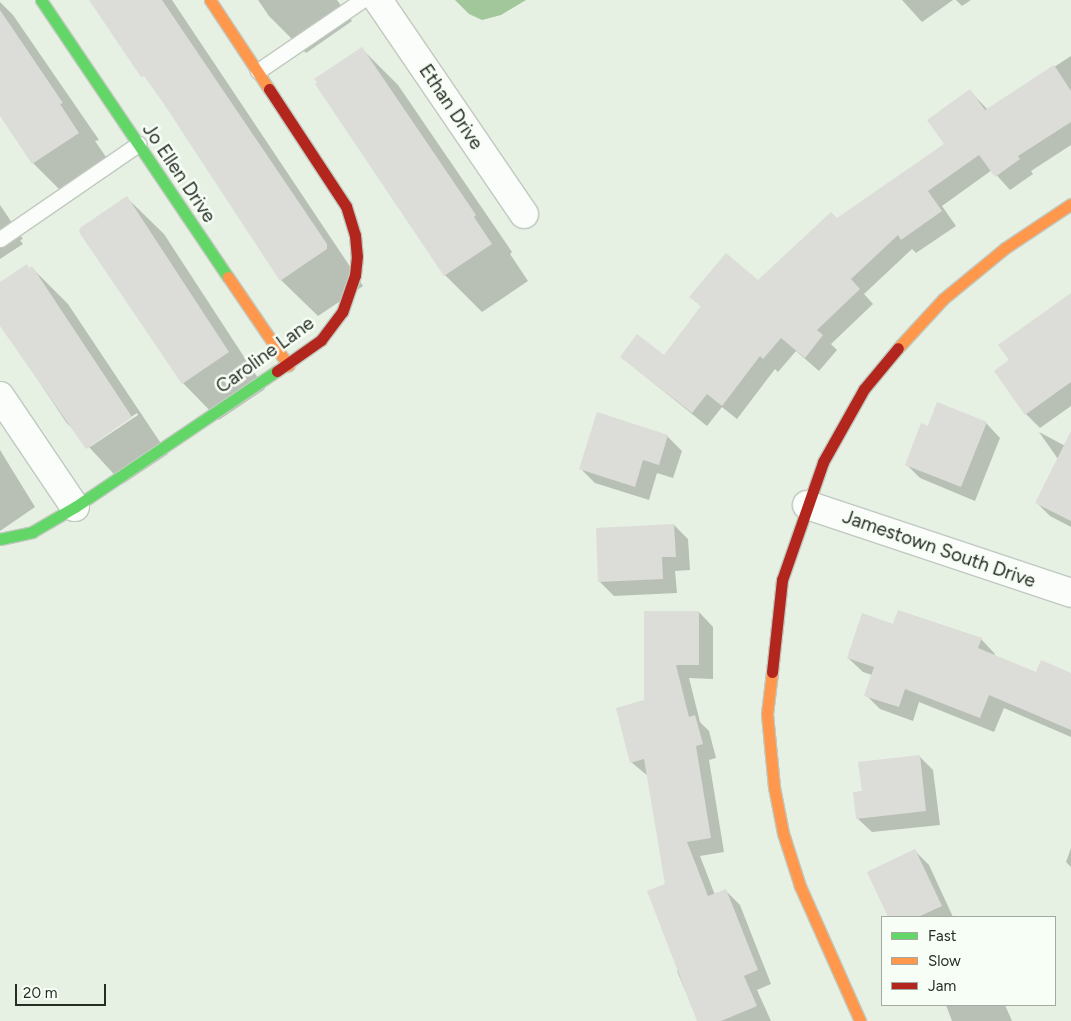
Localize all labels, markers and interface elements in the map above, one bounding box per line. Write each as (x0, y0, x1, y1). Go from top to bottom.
street label: Ethan Drive (414, 60, 488, 154)
street label: Jo Ellen Drive (137, 119, 221, 227)
street label: Caroline Lane (212, 312, 318, 398)
street label: Jamestown South Drive (839, 505, 1039, 593)
legend (881, 916, 1056, 1006)
text: Fast (928, 927, 956, 945)
text: Slow (928, 952, 961, 970)
scale bar (18, 974, 109, 1006)
text: Jam (928, 977, 956, 995)
text: 20 m (23, 984, 57, 1002)

